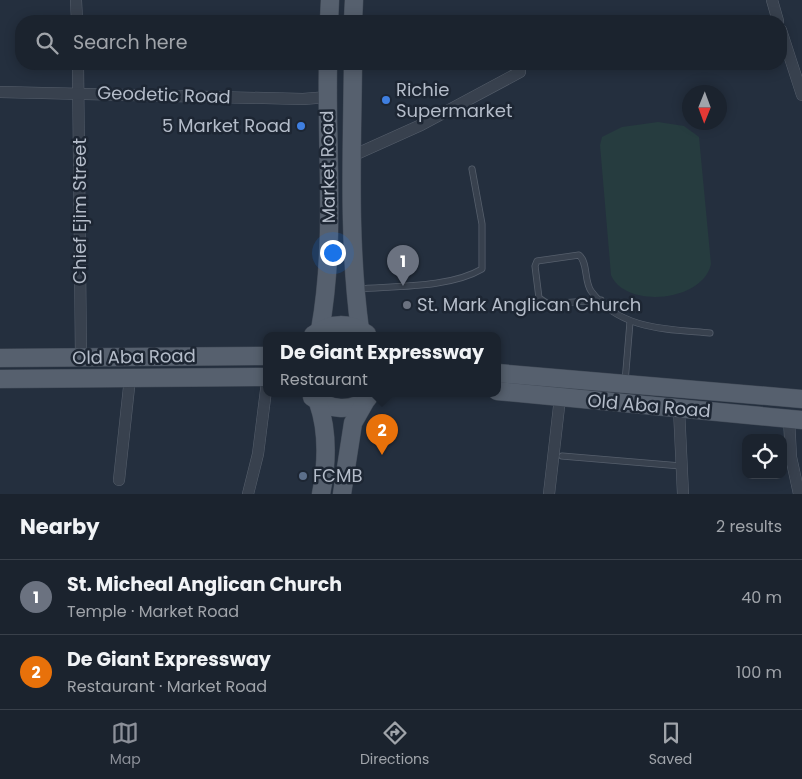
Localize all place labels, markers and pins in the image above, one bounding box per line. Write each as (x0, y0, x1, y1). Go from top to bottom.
place label: Richie Supermarket (396, 77, 513, 123)
marker: Richie Supermarket (380, 94, 392, 106)
place label: 5 Market Road (162, 113, 291, 138)
marker: 5 Market Road (295, 120, 307, 132)
pin: 1 (387, 245, 419, 286)
place label: St. Mark Anglican Church (417, 292, 641, 317)
marker: St. Mark Anglican Church (401, 299, 413, 311)
pin: 2 (366, 414, 398, 455)
place label: FCMB (313, 463, 363, 488)
marker: FCMB (297, 470, 309, 482)

